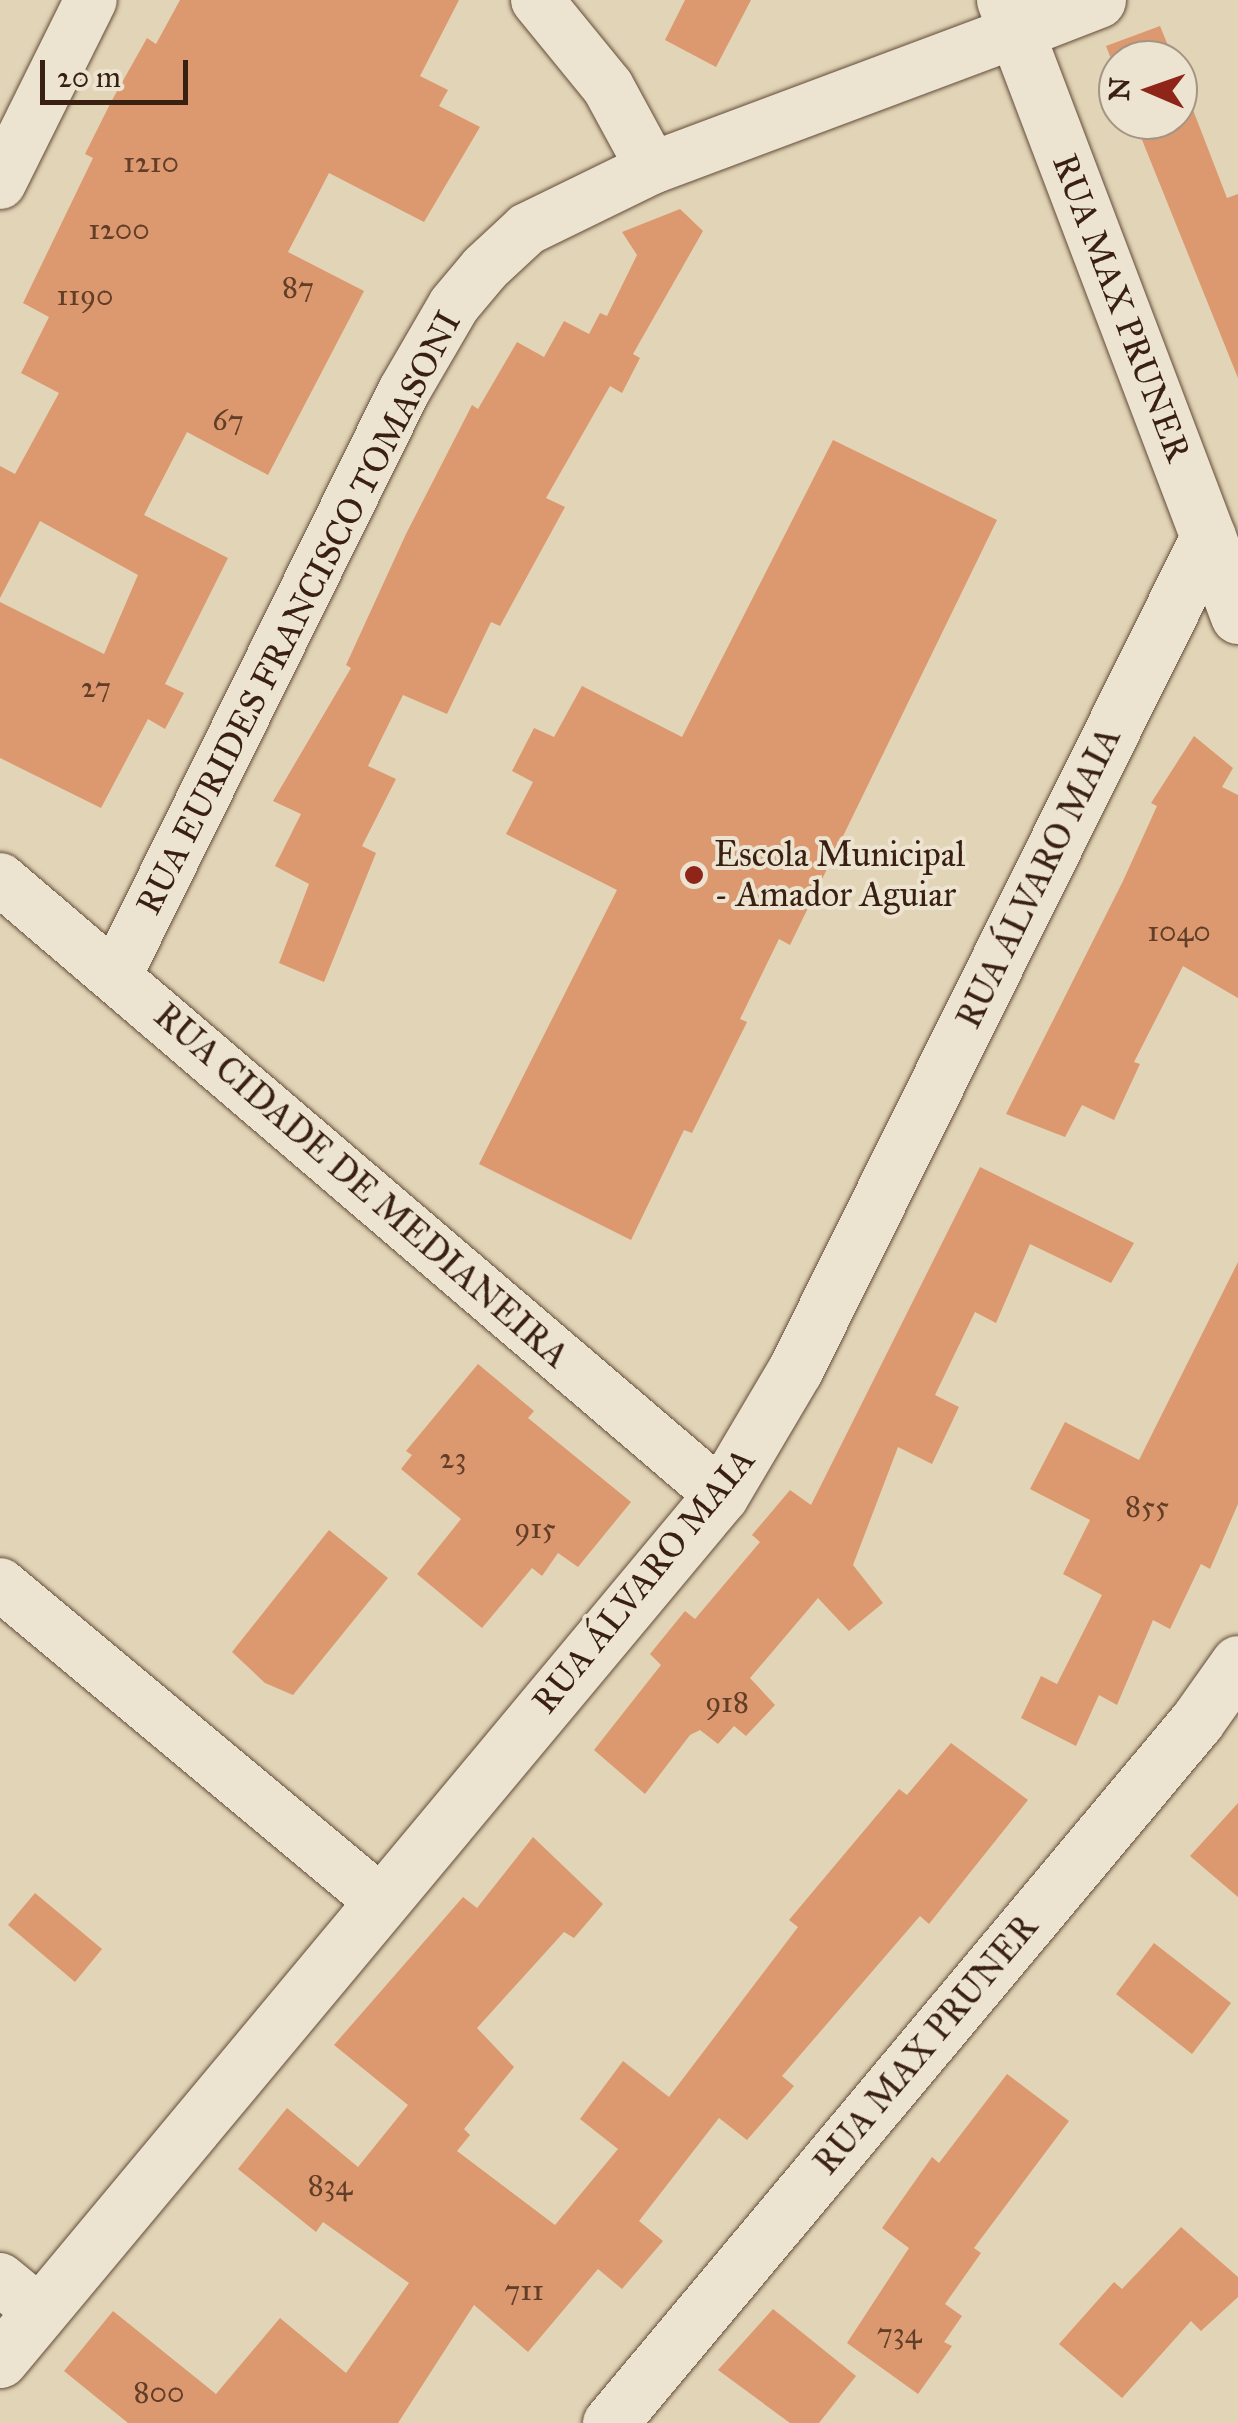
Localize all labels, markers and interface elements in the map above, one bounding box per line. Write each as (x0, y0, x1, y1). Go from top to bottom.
scale bar (45, 40, 192, 102)
north arrow (1098, 40, 1198, 140)
text: 20 m (57, 59, 121, 95)
text: N (1102, 77, 1137, 101)
house number: 1210 (123, 144, 179, 180)
street label: RUA MAX PRUNER (1043, 148, 1199, 468)
house number: 1200 (88, 211, 150, 247)
house number: 87 (282, 269, 314, 305)
house number: 1190 (56, 277, 114, 313)
street label: RUA EURIDES FRANCISCO TOMASONI (128, 304, 470, 922)
house number: 67 (212, 402, 244, 438)
house number: 27 (81, 669, 111, 705)
street label: RUA ÁLVARO MAIA (948, 721, 1130, 1035)
place label: Escola Municipal - Amador Aguiar (714, 834, 965, 916)
marker: Escola Municipal - Amador Aguiar (683, 864, 705, 886)
house number: 1040 (1147, 913, 1211, 949)
street label: RUA CIDADE DE MEDIANEIRA (145, 995, 577, 1377)
house number: 23 (440, 1440, 466, 1476)
street label: RUA ÁLVARO MAIA (524, 1440, 764, 1722)
house number: 855 (1125, 1488, 1169, 1524)
house number: 915 (514, 1510, 556, 1546)
house number: 918 (705, 1684, 749, 1720)
street label: RUA MAX PRUNER (805, 1907, 1047, 2183)
house number: 834 (308, 2167, 352, 2203)
house number: 711 (504, 2272, 544, 2308)
house number: 734 (877, 2315, 921, 2351)
house number: 800 (134, 2374, 184, 2410)

